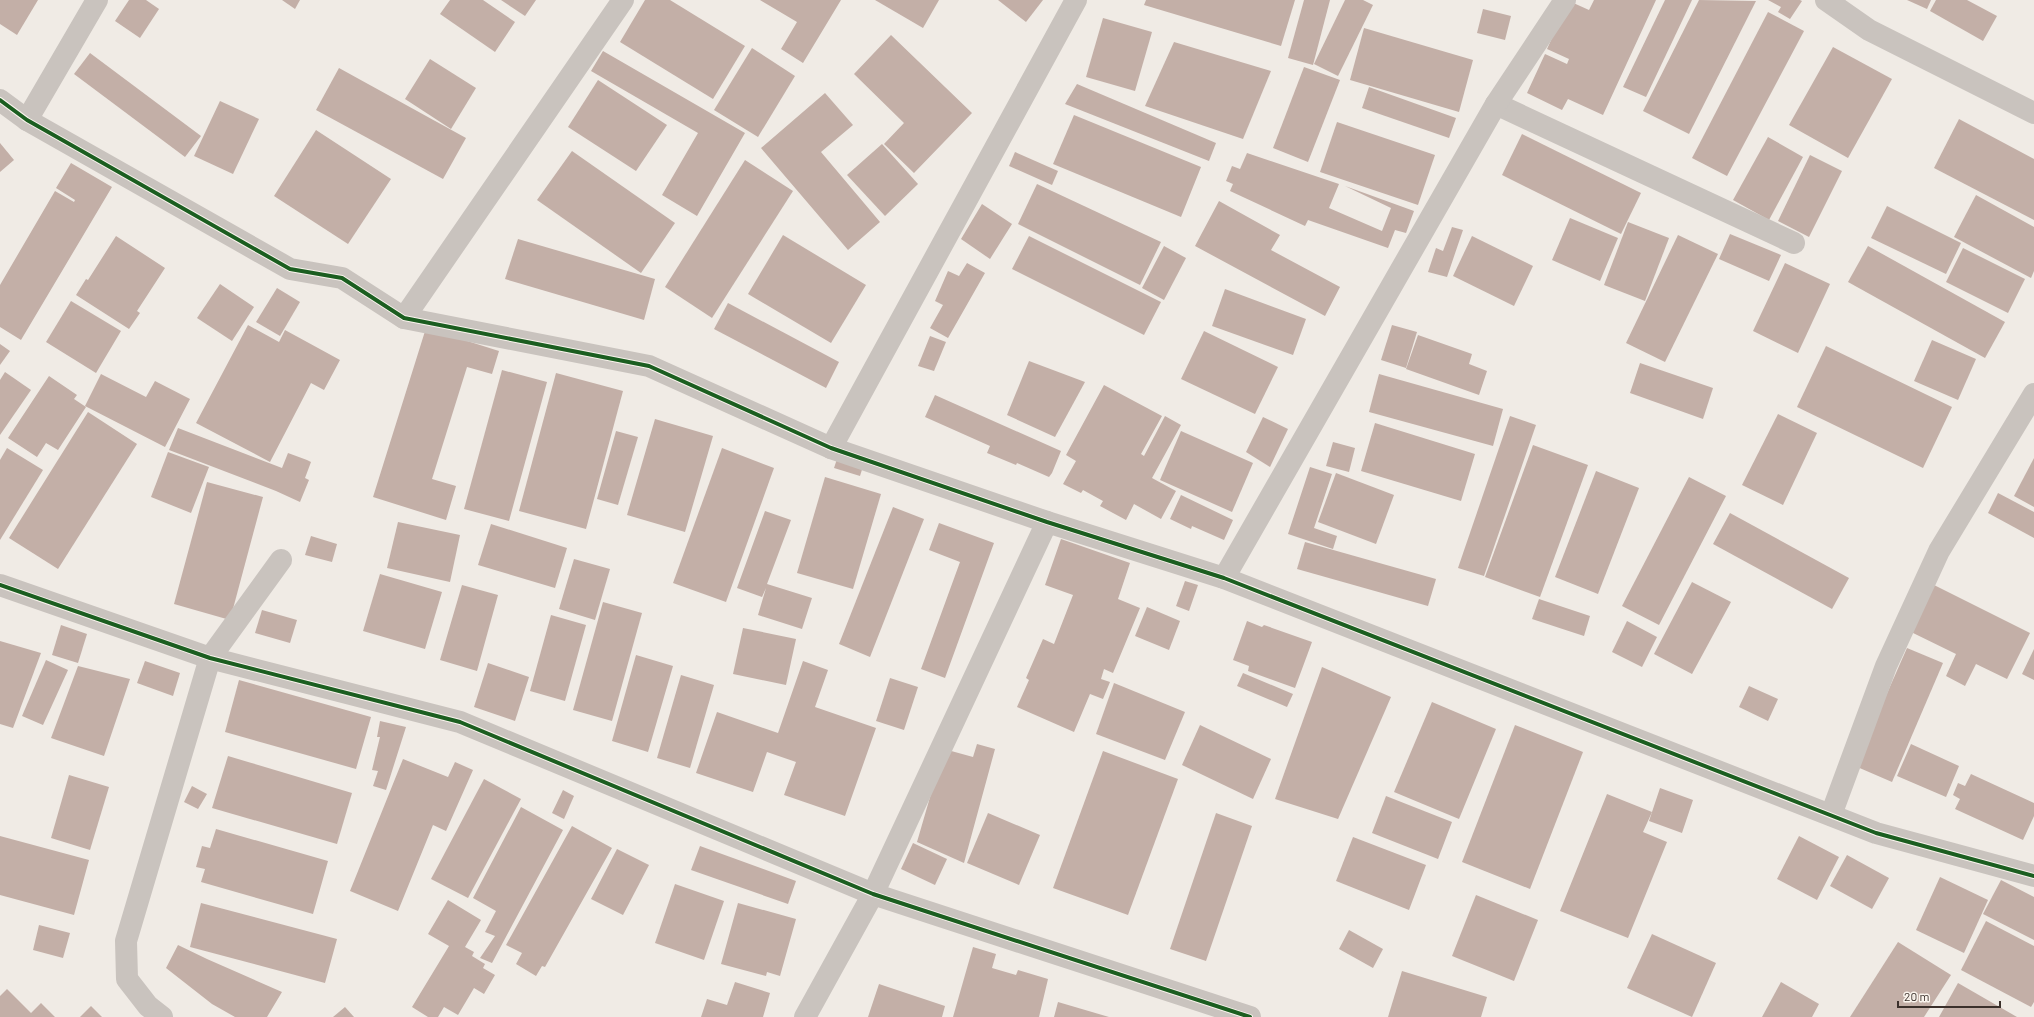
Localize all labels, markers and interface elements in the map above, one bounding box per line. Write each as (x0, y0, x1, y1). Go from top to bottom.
scale bar (1898, 983, 2000, 1009)
text: 20 m (1904, 989, 1930, 1003)

